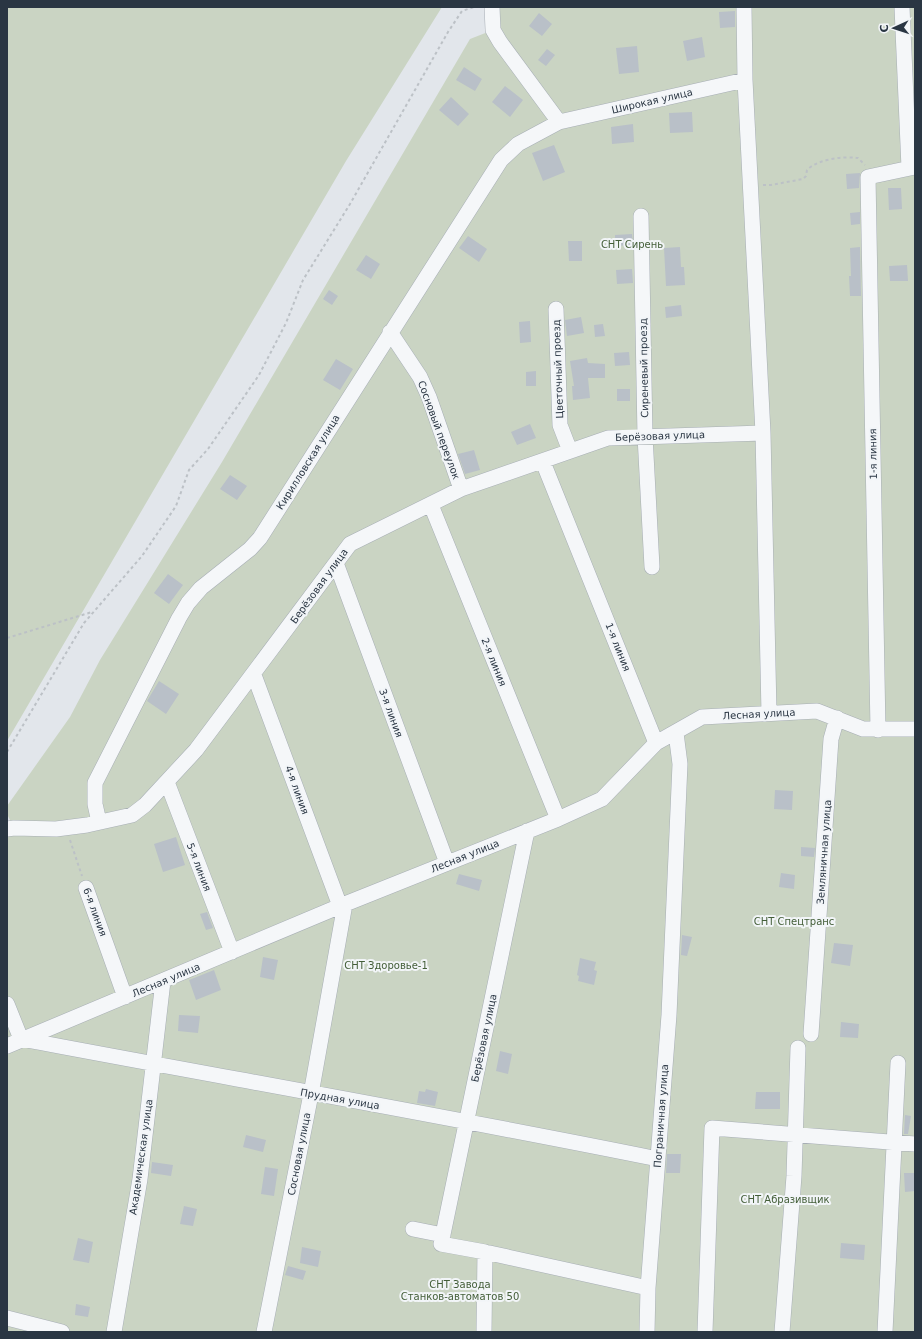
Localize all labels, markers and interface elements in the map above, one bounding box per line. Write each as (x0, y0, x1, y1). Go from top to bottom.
north arrow (874, 8, 914, 48)
text: С (878, 24, 891, 33)
street label: Широкая улица (610, 86, 694, 116)
park label: СНТ Сирень (601, 239, 663, 250)
street label: Сиреневый проезд (638, 318, 650, 418)
street label: Цветочный проезд (551, 319, 565, 419)
street label: Сосновый переулок (416, 379, 462, 481)
street label: Кирилловская улица (274, 413, 342, 511)
street label: 1-я линия (867, 428, 879, 480)
street label: Берёзовая улица (615, 429, 705, 443)
street label: Берёзовая улица (288, 546, 350, 626)
street label: 1-я линия (603, 621, 633, 673)
street label: 2-я линия (479, 636, 509, 688)
street label: 3-я линия (377, 687, 405, 739)
street label: Лесная улица (722, 707, 796, 721)
street label: 4-я линия (283, 764, 311, 816)
street label: Земляничная улица (815, 799, 833, 905)
street label: Лесная улица (429, 837, 501, 875)
street label: 5-я линия (185, 841, 213, 893)
street label: 6-я линия (81, 886, 109, 938)
park label: СНТ Спецтранс (754, 916, 834, 927)
park label: СНТ Здоровье-1 (344, 960, 428, 971)
street label: Лесная улица (130, 961, 202, 999)
street label: Берёзовая улица (469, 993, 499, 1083)
street label: Пограничная улица (652, 1064, 670, 1168)
street label: Прудная улица (299, 1087, 381, 1111)
street label: Академическая улица (127, 1098, 155, 1216)
street label: Сосновая улица (286, 1112, 312, 1196)
park label: СНТ Абразивщик (741, 1194, 829, 1205)
park label: СНТ Завода Станков-автоматов 50 (401, 1279, 519, 1302)

